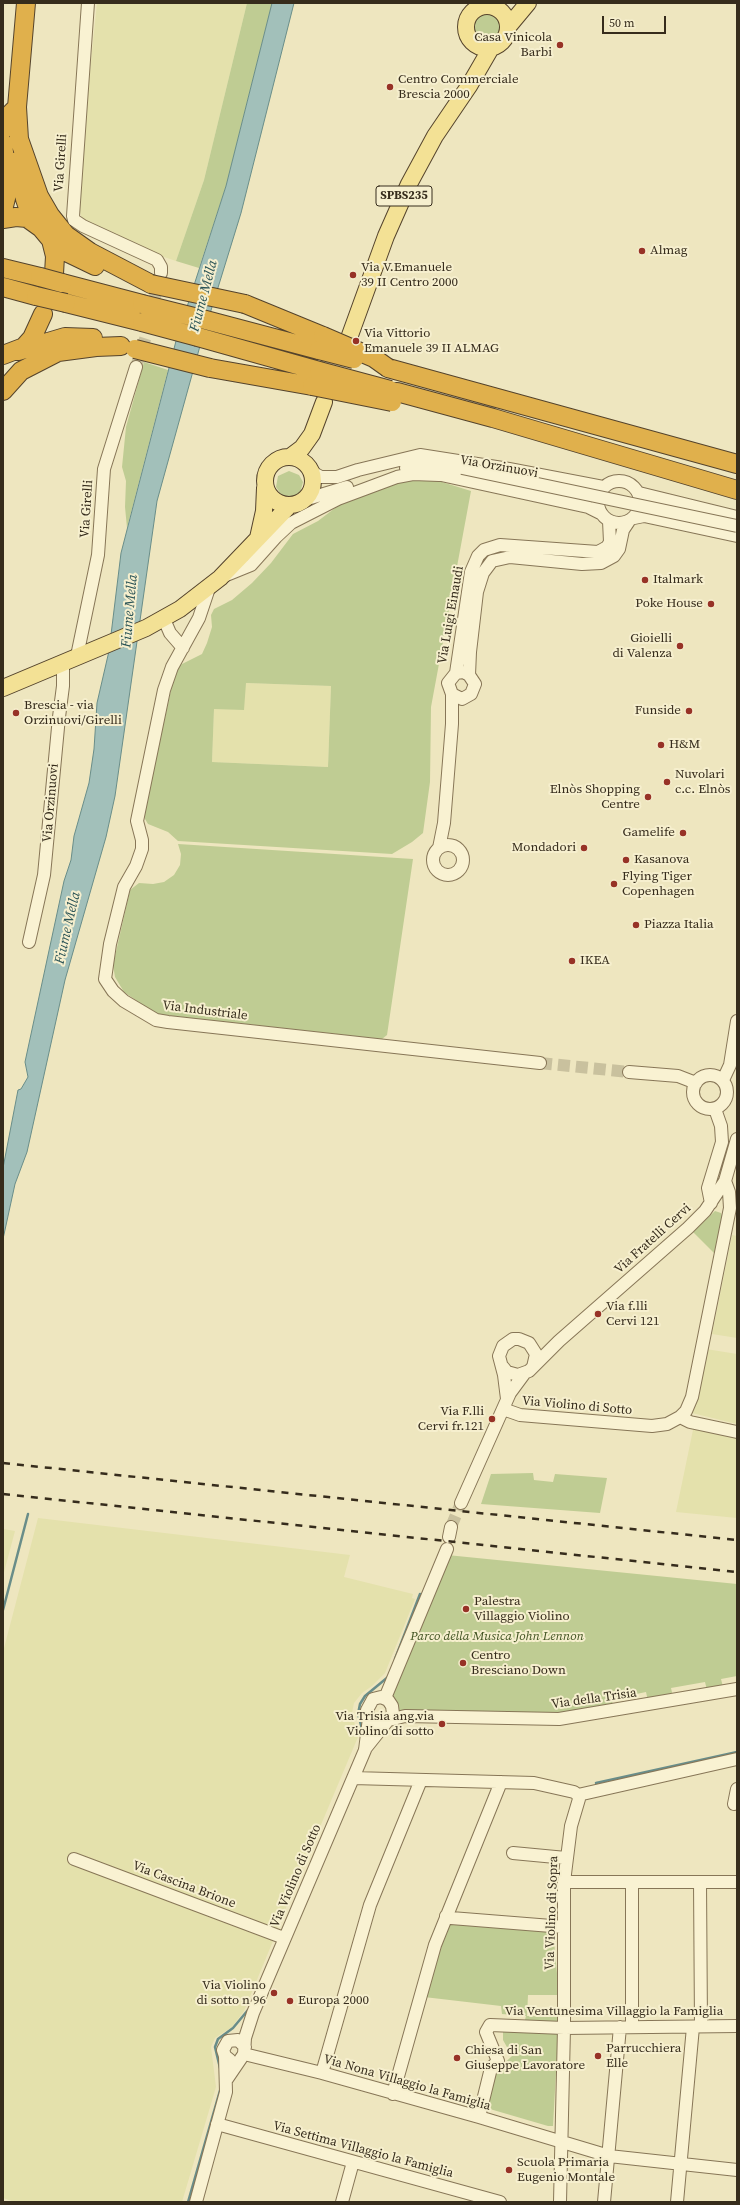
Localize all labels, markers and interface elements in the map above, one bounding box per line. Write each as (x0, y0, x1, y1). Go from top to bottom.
scale bar (604, 8, 668, 34)
text: 50 m (609, 15, 635, 31)
place label: Casa Vinicola Barbi (474, 30, 552, 61)
marker: Casa Vinicola Barbi (555, 40, 565, 50)
place label: Centro Commerciale Brescia 2000 (398, 72, 519, 103)
marker: Centro Commerciale Brescia 2000 (385, 82, 395, 92)
street label: Via Girelli (51, 133, 71, 193)
road number: SPBS235 (376, 186, 432, 206)
place label: Almag (650, 243, 687, 259)
marker: Almag (637, 246, 647, 256)
water label: Fiume Mella (186, 258, 222, 334)
place label: Via V.Emanuele 39 II Centro 2000 (361, 260, 458, 291)
marker: Via V.Emanuele 39 II Centro 2000 (348, 270, 358, 280)
place label: Via Vittorio Emanuele 39 II ALMAG (364, 326, 499, 357)
marker: Via Vittorio Emanuele 39 II ALMAG (351, 336, 361, 346)
street label: Via Orzinuovi (459, 452, 539, 482)
street label: Via Girelli (77, 479, 97, 539)
street label: Via Luigi Einaudi (435, 565, 467, 665)
place label: Italmark (653, 572, 703, 588)
water label: Fiume Mella (118, 574, 142, 648)
marker: Italmark (640, 575, 650, 585)
place label: Poke House (635, 596, 703, 612)
marker: Poke House (706, 599, 716, 609)
place label: Gioielli di Valenza (612, 631, 672, 662)
marker: Gioielli di Valenza (675, 641, 685, 651)
place label: Brescia - via Orzinuovi/Girelli (24, 698, 122, 729)
place label: Funside (635, 703, 681, 719)
marker: Funside (684, 706, 694, 716)
marker: Brescia - via Orzinuovi/Girelli (11, 708, 21, 718)
place label: H&M (669, 737, 700, 753)
marker: H&M (656, 740, 666, 750)
street label: Via Orzinuovi (40, 763, 62, 843)
place label: Nuvolari c.c. Elnòs (675, 767, 730, 798)
marker: Nuvolari c.c. Elnòs (662, 777, 672, 787)
place label: Elnòs Shopping Centre (550, 782, 640, 813)
marker: Elnòs Shopping Centre (643, 792, 653, 802)
place label: Gamelife (623, 825, 675, 841)
marker: Gamelife (678, 828, 688, 838)
place label: Mondadori (512, 840, 576, 856)
marker: Mondadori (579, 843, 589, 853)
place label: Kasanova (634, 852, 689, 868)
marker: Kasanova (621, 855, 631, 865)
place label: Flying Tiger Copenhagen (622, 869, 695, 900)
marker: Flying Tiger Copenhagen (609, 879, 619, 889)
water label: Fiume Mella (52, 890, 84, 966)
place label: Piazza Italia (644, 917, 714, 933)
marker: Piazza Italia (631, 920, 641, 930)
place label: IKEA (580, 953, 610, 969)
marker: IKEA (567, 956, 577, 966)
street label: Via Industriale (161, 998, 249, 1024)
street label: Via Fratelli Cervi (612, 1201, 694, 1277)
place label: Via f.lli Cervi 121 (606, 1299, 659, 1330)
marker: Via f.lli Cervi 121 (593, 1309, 603, 1319)
street label: Via Violino di Sotto (521, 1393, 633, 1419)
place label: Via F.lli Cervi fr.121 (418, 1404, 484, 1435)
marker: Via F.lli Cervi fr.121 (487, 1414, 497, 1424)
place label: Palestra Villaggio Violino (474, 1594, 570, 1625)
marker: Palestra Villaggio Violino (461, 1604, 471, 1614)
park label: Parco della Musica John Lennon (410, 1629, 584, 1645)
place label: Centro Bresciano Down (471, 1648, 566, 1679)
marker: Centro Bresciano Down (458, 1658, 468, 1668)
street label: Via della Trisia (550, 1685, 638, 1713)
place label: Via Trisia ang.via Violino di sotto (335, 1709, 434, 1740)
marker: Via Trisia ang.via Violino di sotto (437, 1719, 447, 1729)
street label: Via Violino di Sotto (267, 1822, 325, 1930)
street label: Via Violino di Sopra (542, 1856, 562, 1970)
street label: Via Cascina Brione (130, 1858, 238, 1912)
place label: Via Violino di sotto n 96 (196, 1978, 266, 2009)
marker: Via Violino di sotto n 96 (269, 1988, 279, 1998)
place label: Europa 2000 (298, 1993, 369, 2009)
marker: Europa 2000 (285, 1996, 295, 2006)
street label: Via Ventunesima Villaggio la Famiglia (505, 2004, 723, 2020)
place label: Parrucchiera Elle (606, 2041, 681, 2072)
place label: Chiesa di San Giuseppe Lavoratore (465, 2043, 585, 2074)
marker: Parrucchiera Elle (593, 2051, 603, 2061)
street label: Via Nona Villaggio la Famiglia (322, 2052, 492, 2114)
marker: Chiesa di San Giuseppe Lavoratore (452, 2053, 462, 2063)
street label: Via Settima Villaggio la Famiglia (271, 2118, 455, 2182)
place label: Scuola Primaria Eugenio Montale (517, 2155, 615, 2186)
marker: Scuola Primaria Eugenio Montale (504, 2165, 514, 2175)

